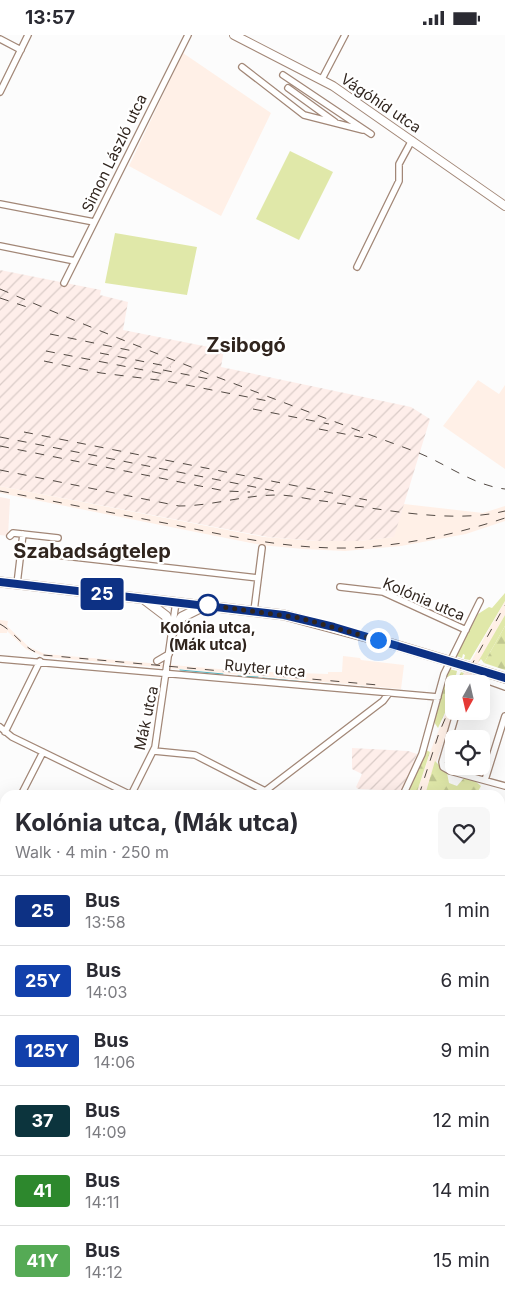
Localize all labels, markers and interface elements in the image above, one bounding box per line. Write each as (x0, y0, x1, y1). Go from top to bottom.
text: 13:57 (25, 6, 75, 29)
street label: Vágóhíd utca (337, 69, 425, 137)
street label: Simon László utca (77, 91, 151, 215)
district label: Zsibogó (206, 333, 286, 357)
district label: Szabadságtelep (13, 539, 171, 563)
street label: Kolónia utca (380, 573, 468, 625)
line badge: 25 (80, 578, 124, 610)
text: 25 (91, 583, 113, 604)
marker: Kolónia utca, (Mák utca) (197, 594, 219, 616)
place label: Kolónia utca, (Mák utca) (160, 618, 256, 654)
your location (366, 628, 391, 653)
street label: Ruyter utca (224, 655, 306, 681)
north arrow (445, 675, 490, 720)
map controls (445, 675, 490, 775)
street label: Mák utca (130, 684, 162, 752)
button: locate (445, 730, 490, 775)
button: heart (438, 807, 490, 859)
text: Kolónia utca, (Mák utca) (15, 808, 299, 837)
text: Walk · 4 min · 250 m (15, 842, 169, 862)
text: Bus (85, 889, 120, 912)
text: 1 min (444, 899, 490, 922)
text: 25 (31, 900, 54, 921)
text: 13:58 (85, 912, 126, 932)
text: Bus (86, 959, 121, 982)
text: 6 min (440, 969, 490, 992)
text: 25Y (25, 970, 61, 991)
text: 14:03 (86, 982, 127, 1002)
text: Bus (94, 1029, 129, 1052)
text: 9 min (440, 1039, 490, 1062)
text: 125Y (25, 1040, 69, 1061)
text: 14:06 (94, 1052, 135, 1072)
text: Bus (85, 1099, 120, 1122)
text: 12 min (433, 1109, 490, 1132)
text: 37 (31, 1110, 54, 1131)
text: 14:09 (85, 1122, 126, 1142)
text: Bus (85, 1169, 120, 1192)
text: 14 min (432, 1179, 490, 1202)
text: 41 (33, 1180, 52, 1201)
text: 14:11 (85, 1192, 119, 1212)
text: Bus (85, 1239, 120, 1262)
text: 15 min (433, 1249, 490, 1272)
text: 41Y (26, 1250, 59, 1271)
text: 14:12 (85, 1262, 123, 1282)

